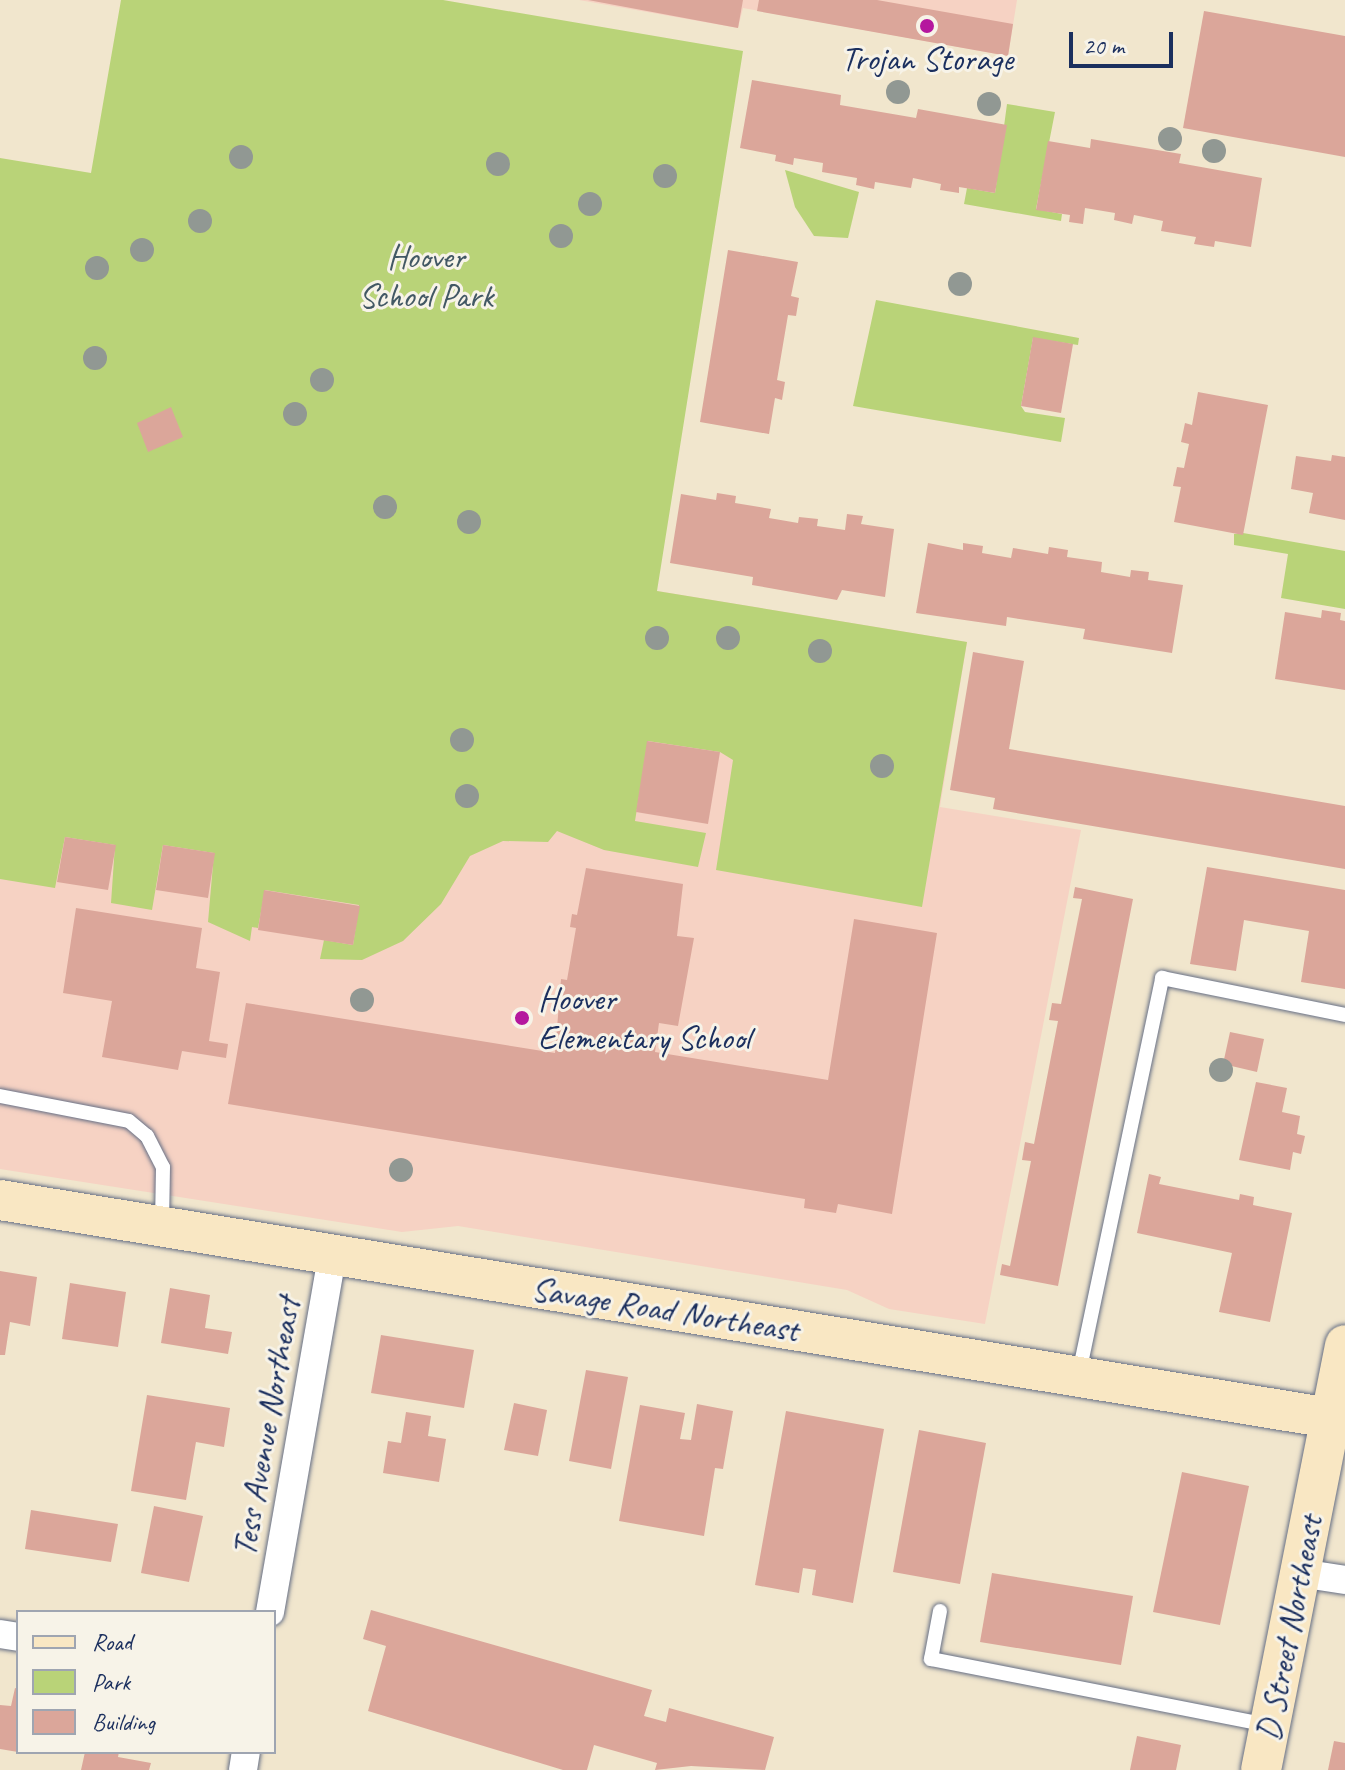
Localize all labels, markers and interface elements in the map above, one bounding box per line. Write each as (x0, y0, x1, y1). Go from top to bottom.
scale bar (1073, 16, 1177, 66)
marker: Trojan Storage (918, 17, 936, 35)
text: 20 m (1083, 31, 1124, 61)
place label: Trojan Storage (842, 39, 1012, 79)
park label: Hoover School Park (358, 236, 494, 316)
place label: Hoover Elementary School (538, 978, 750, 1058)
marker: Hoover Elementary School (513, 1009, 531, 1027)
street label: Savage Road Northeast (528, 1268, 802, 1350)
street label: Tess Avenue Northeast (223, 1295, 309, 1559)
street label: D Street Northeast (1247, 1512, 1331, 1744)
legend (16, 1610, 276, 1754)
text: Road (92, 1627, 132, 1657)
text: Park (92, 1667, 130, 1697)
text: Building (92, 1707, 155, 1737)

